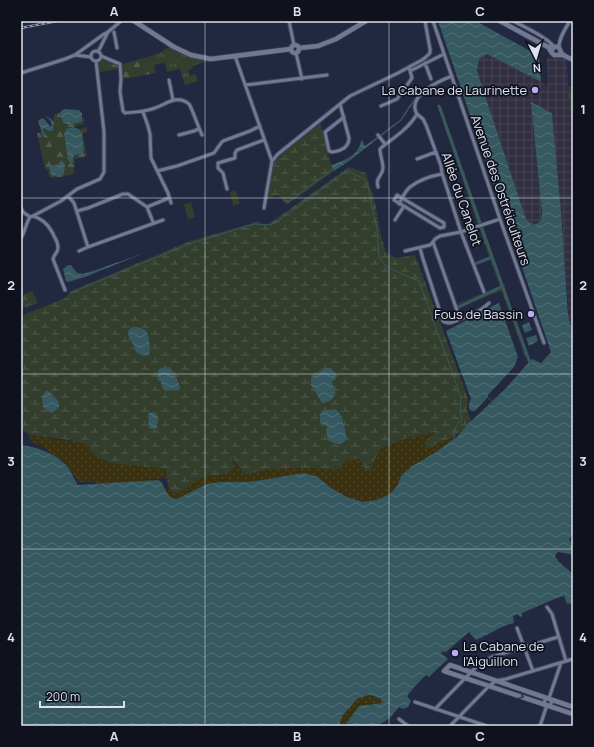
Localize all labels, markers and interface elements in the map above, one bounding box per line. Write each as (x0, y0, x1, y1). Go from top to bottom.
text: A (110, 2, 119, 20)
text: B (293, 2, 301, 20)
text: C (475, 2, 485, 20)
north arrow (516, 38, 556, 78)
text: N (532, 61, 542, 76)
place label: La Cabane de Laurinette (382, 81, 527, 99)
marker: La Cabane de Laurinette (530, 85, 540, 95)
text: 1 (8, 100, 14, 118)
text: 1 (580, 100, 586, 118)
street label: Avenue des Ostréiculteurs (467, 112, 535, 268)
street label: Allée du Canelot (438, 150, 486, 248)
text: 2 (7, 276, 15, 294)
text: 2 (579, 276, 587, 294)
place label: Fous de Bassin (434, 305, 523, 323)
marker: Fous de Bassin (526, 309, 536, 319)
text: 3 (7, 452, 15, 470)
text: 3 (579, 452, 587, 470)
text: 4 (7, 628, 15, 646)
text: 4 (579, 628, 587, 646)
place label: La Cabane de l'Aiguillon (463, 637, 544, 670)
marker: La Cabane de l'Aiguillon (450, 648, 460, 658)
scale bar (40, 683, 124, 709)
text: 200 m (46, 688, 80, 705)
one-way arrow (517, 691, 524, 700)
text: A (110, 727, 119, 745)
text: B (293, 727, 301, 745)
text: C (475, 727, 485, 745)

